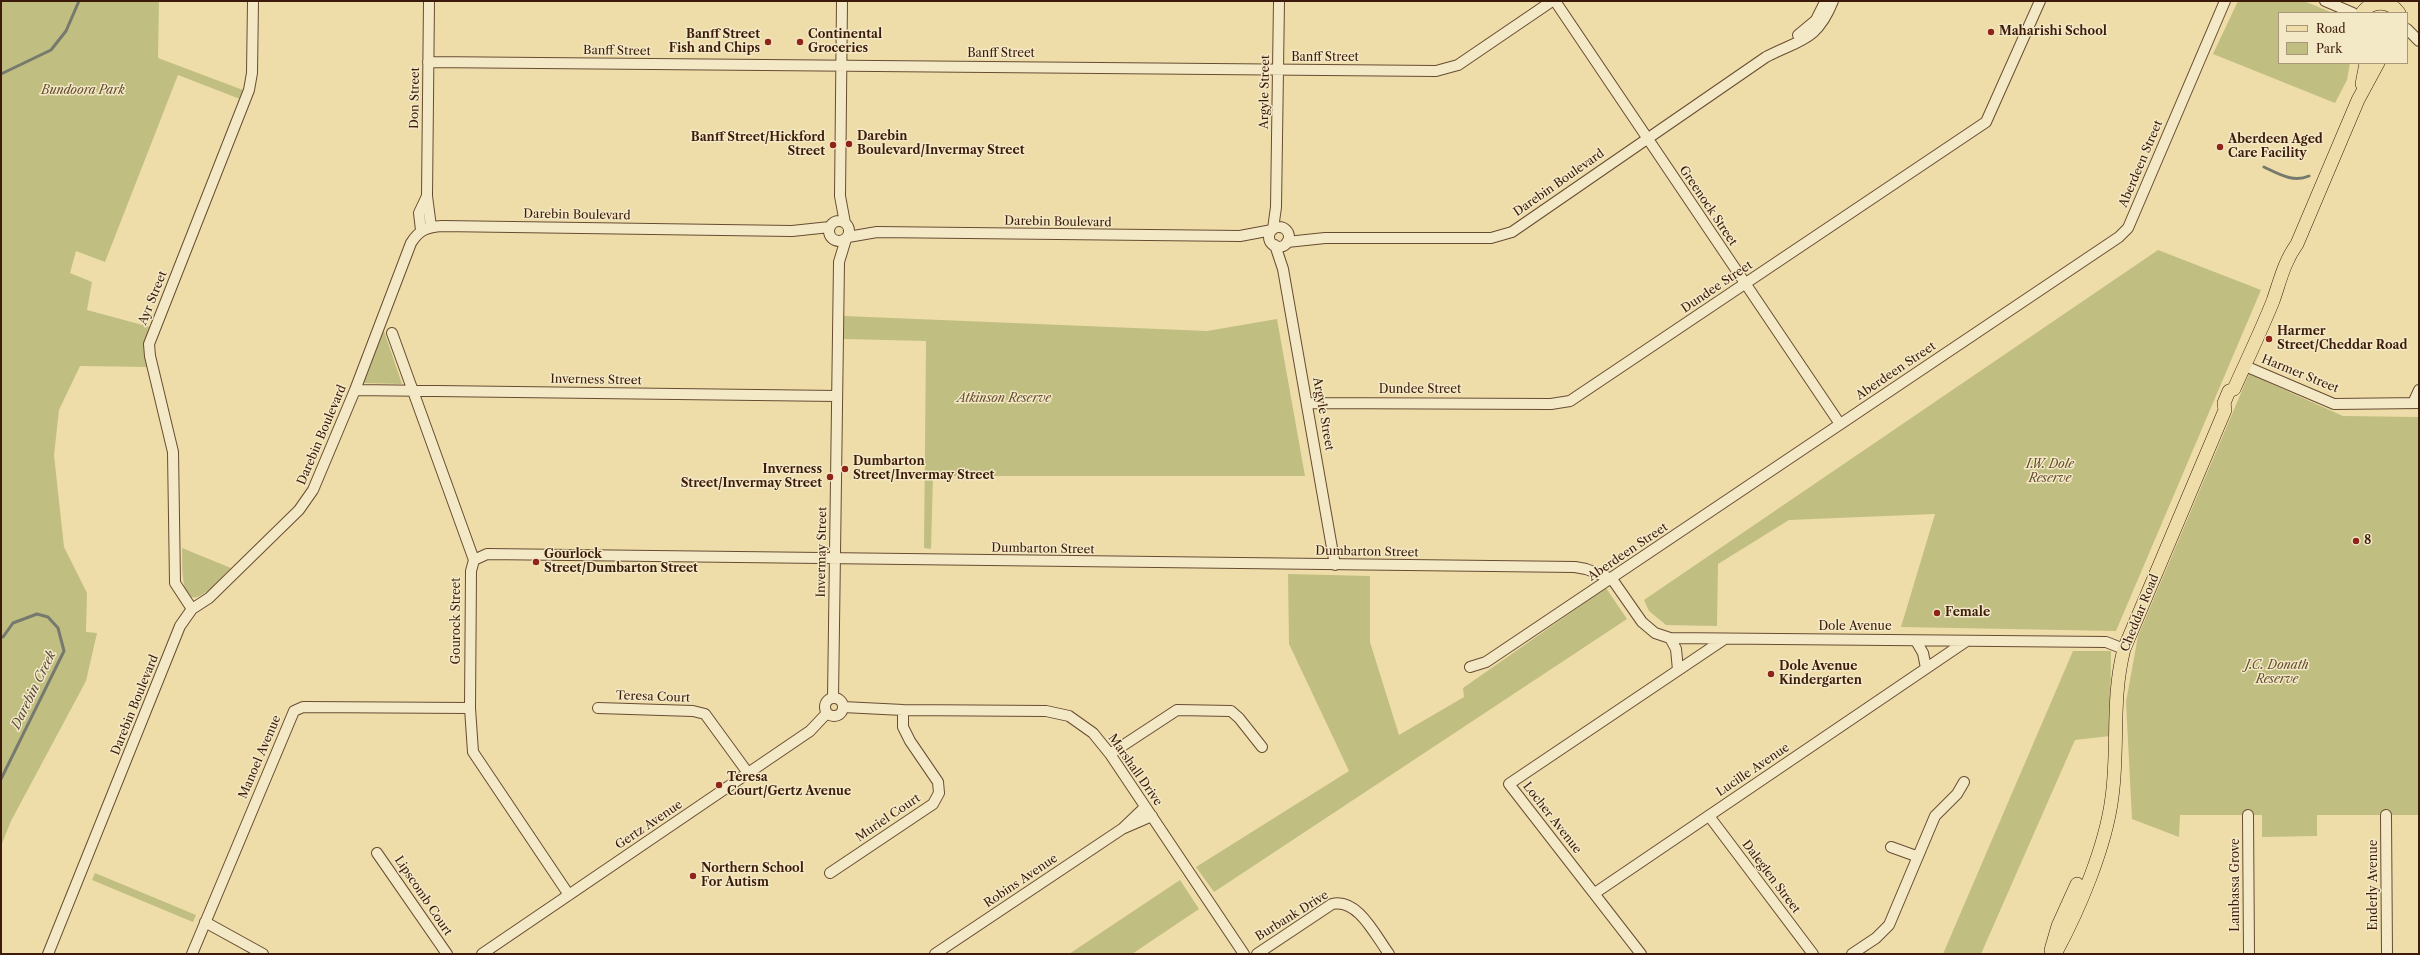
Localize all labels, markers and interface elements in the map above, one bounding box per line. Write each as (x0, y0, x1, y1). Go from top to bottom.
legend (2278, 12, 2408, 64)
text: Road (2316, 21, 2346, 36)
place label: Maharishi School (1999, 25, 2107, 39)
marker: Maharishi School (1986, 27, 1996, 37)
place label: Banff Street Fish and Chips (669, 28, 760, 56)
place label: Continental Groceries (808, 28, 882, 56)
marker: Banff Street Fish and Chips (763, 37, 773, 47)
marker: Continental Groceries (795, 37, 805, 47)
text: Park (2316, 41, 2342, 56)
street label: Banff Street (583, 43, 651, 59)
street label: Banff Street (967, 47, 1035, 61)
street label: Banff Street (1291, 51, 1359, 65)
street label: Argyle Street (1257, 55, 1273, 129)
street label: Don Street (407, 67, 423, 129)
park label: Bundoora Park (41, 84, 125, 98)
street label: Aberdeen Street (2116, 118, 2166, 210)
place label: Darebin Boulevard/Invermay Street (857, 130, 1024, 158)
place label: Banff Street/Hickford Street (691, 131, 825, 159)
place label: Aberdeen Aged Care Facility (2228, 133, 2323, 161)
marker: Darebin Boulevard/Invermay Street (844, 139, 854, 149)
marker: Banff Street/Hickford Street (828, 140, 838, 150)
marker: Aberdeen Aged Care Facility (2215, 142, 2225, 152)
street label: Darebin Boulevard (1511, 146, 1607, 220)
street label: Greenock Street (1676, 163, 1740, 249)
street label: Darebin Boulevard (523, 207, 631, 223)
street label: Darebin Boulevard (1004, 214, 1112, 230)
street label: Dundee Street (1679, 258, 1755, 316)
street label: Ayr Street (136, 269, 170, 327)
place label: Harmer Street/Cheddar Road (2277, 325, 2407, 353)
marker: Harmer Street/Cheddar Road (2264, 334, 2274, 344)
street label: Aberdeen Street (1853, 339, 1939, 403)
street label: Harmer Street (2259, 352, 2341, 396)
street label: Inverness Street (550, 372, 642, 388)
street label: Argyle Street (1309, 376, 1337, 452)
street label: Darebin Boulevard (294, 383, 350, 487)
street label: Dundee Street (1379, 383, 1461, 397)
park label: Atkinson Reserve (957, 392, 1051, 406)
place label: Dumbarton Street/Invermay Street (853, 455, 994, 483)
park label: I.W. Dole Reserve (2026, 458, 2074, 486)
place label: Inverness Street/Invermay Street (681, 463, 822, 491)
marker: Dumbarton Street/Invermay Street (840, 464, 850, 474)
marker: Inverness Street/Invermay Street (825, 472, 835, 482)
street label: Invermay Street (814, 507, 830, 597)
street label: Aberdeen Street (1585, 520, 1671, 584)
place label: 8 (2364, 534, 2371, 548)
marker: 8 (2351, 536, 2361, 546)
street label: Dumbarton Street (991, 541, 1095, 557)
street label: Dumbarton Street (1315, 544, 1419, 560)
place label: Gourlock Street/Dumbarton Street (544, 548, 698, 576)
marker: Gourlock Street/Dumbarton Street (531, 557, 541, 567)
street label: Cheddar Road (2118, 572, 2162, 654)
street label: Gourock Street (450, 577, 464, 665)
place label: Female (1945, 606, 1990, 620)
marker: Female (1932, 608, 1942, 618)
street label: Dole Avenue (1818, 620, 1892, 634)
water label: Darebin Creek (8, 648, 60, 732)
street label: Darebin Boulevard (108, 653, 162, 757)
park label: J.C. Donath Reserve (2245, 659, 2309, 687)
place label: Dole Avenue Kindergarten (1779, 660, 1862, 688)
marker: Dole Avenue Kindergarten (1766, 669, 1776, 679)
street label: Teresa Court (616, 689, 690, 705)
street label: Manoel Avenue (236, 713, 284, 801)
street label: Marshall Drive (1105, 731, 1165, 809)
street label: Lucille Avenue (1714, 740, 1792, 800)
place label: Teresa Court/Gertz Avenue (727, 771, 851, 799)
street label: Locher Avenue (1520, 779, 1584, 857)
marker: Teresa Court/Gertz Avenue (714, 780, 724, 790)
street label: Muriel Court (853, 791, 923, 845)
street label: Gertz Avenue (613, 797, 685, 853)
street label: Daleglen Street (1739, 838, 1803, 916)
street label: Lambassa Grove (2229, 838, 2243, 932)
street label: Enderly Avenue (2367, 840, 2381, 930)
street label: Robins Avenue (982, 851, 1060, 911)
street label: Lipscomb Court (391, 854, 455, 938)
place label: Northern School For Autism (701, 862, 804, 890)
marker: Northern School For Autism (688, 871, 698, 881)
street label: Burbank Drive (1253, 888, 1331, 944)

